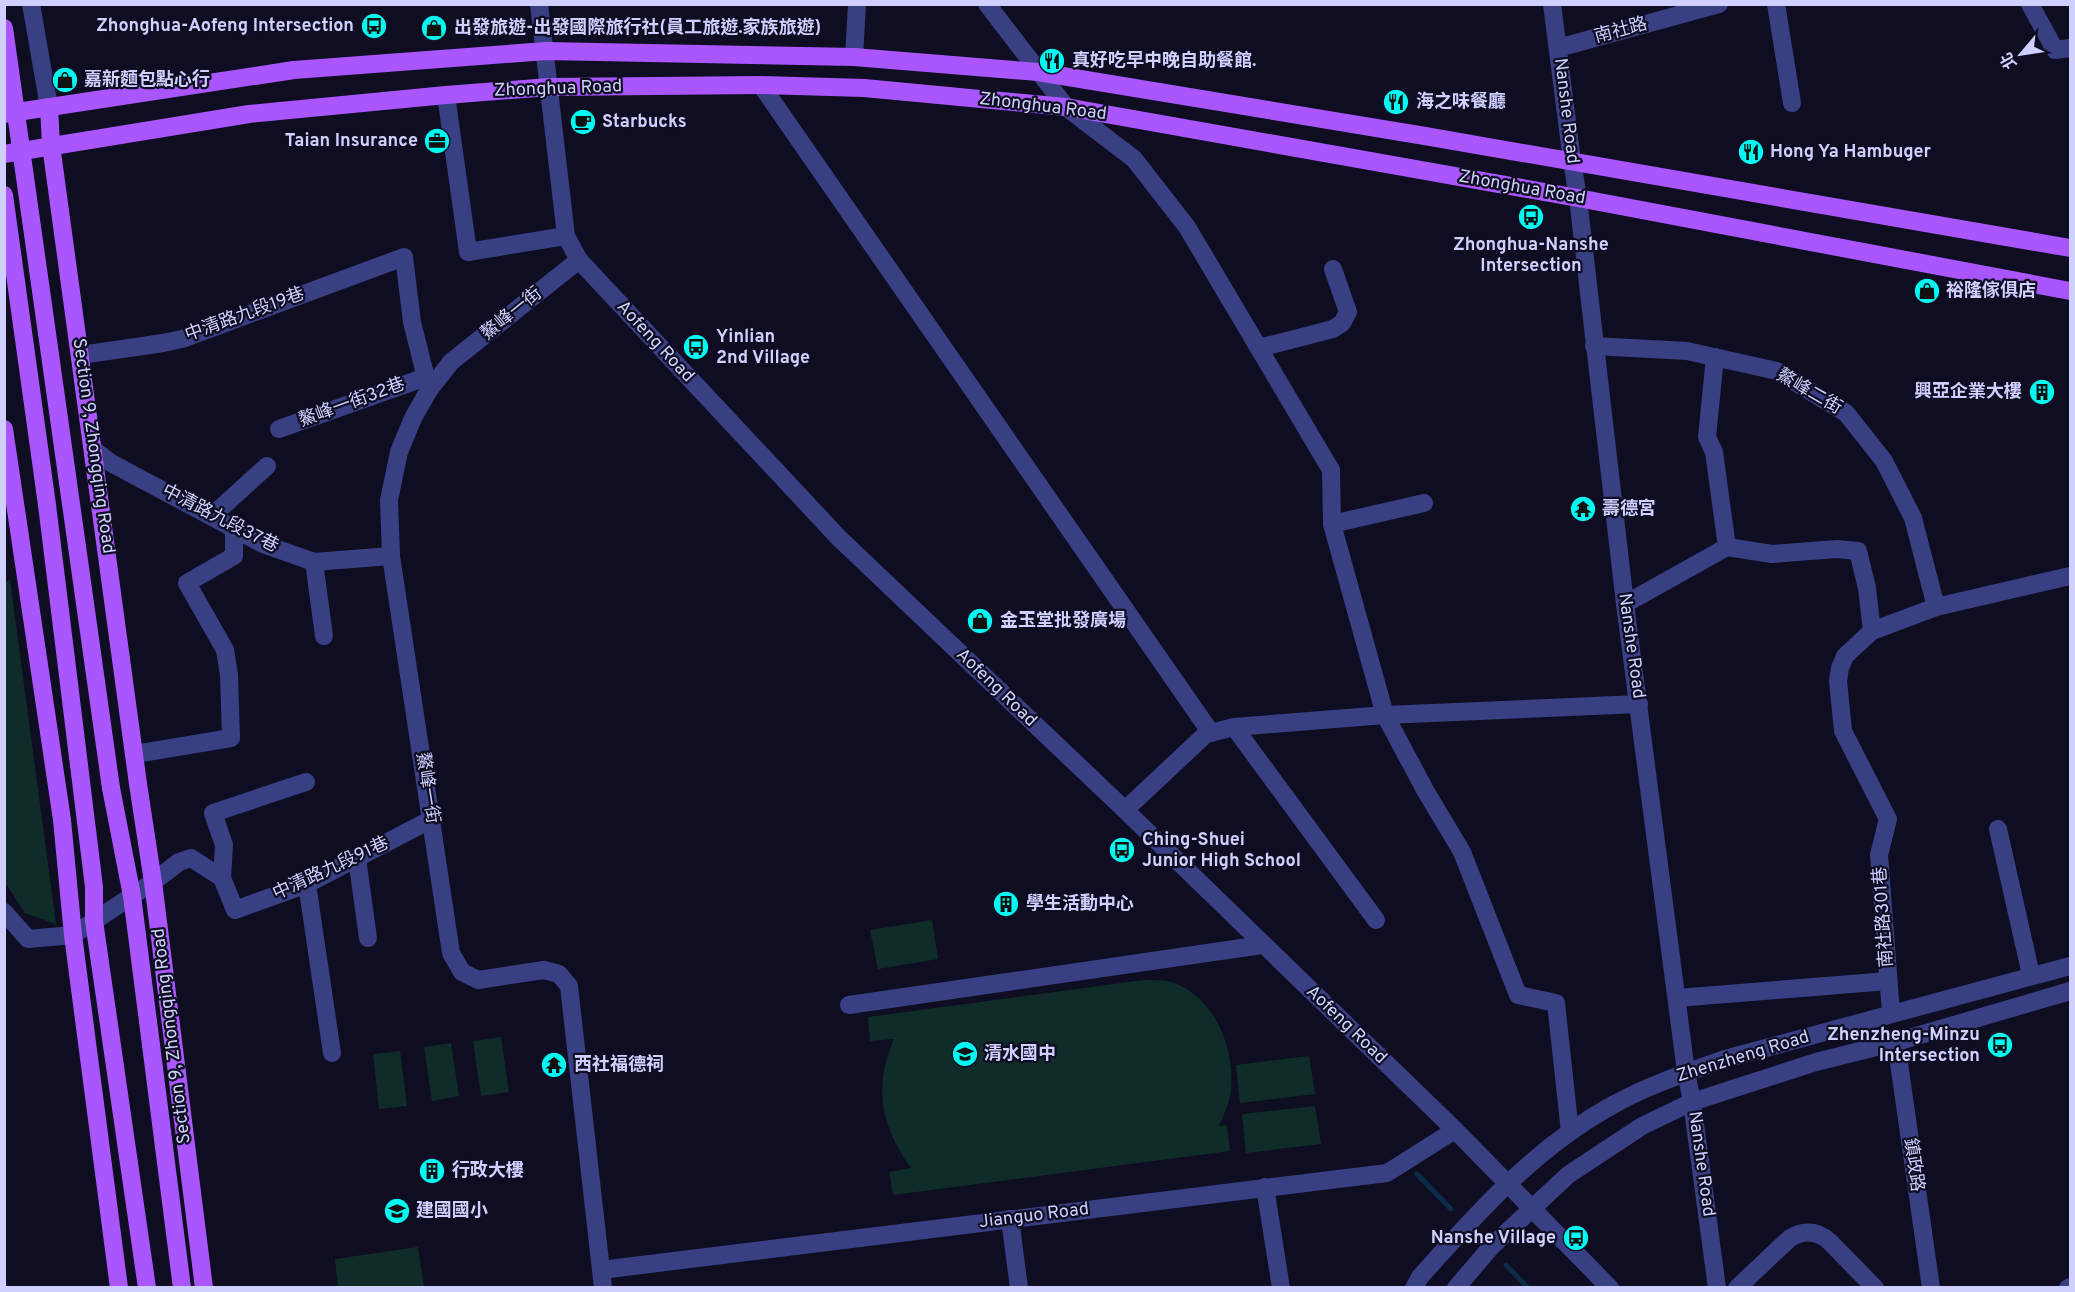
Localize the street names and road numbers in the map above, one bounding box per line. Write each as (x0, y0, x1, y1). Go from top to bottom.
street label: 南社路 (1592, 13, 1650, 49)
street label: Nanshe Road (1548, 57, 1584, 165)
street label: Zhonghua Road (493, 75, 623, 103)
street label: Zhonghua Road (978, 88, 1108, 126)
street label: Zhonghua Road (1457, 166, 1587, 210)
street label: 鰲峰一街 (477, 282, 547, 346)
street label: 中清路九段19巷 (182, 283, 308, 347)
street label: Aofeng Road (611, 296, 699, 388)
street label: Section 9, Zhongqing Road (66, 337, 120, 555)
street label: 鰲峰二街 (1772, 364, 1846, 420)
street label: 鰲峰一街32巷 (296, 373, 408, 433)
street label: 中清路九段37巷 (158, 480, 282, 558)
street label: Nanshe Road (1612, 592, 1650, 700)
street label: Aofeng Road (951, 644, 1041, 732)
street label: 鰲峰一街 (410, 751, 444, 825)
street label: 中清路九段91巷 (269, 832, 393, 906)
street label: 南社路301巷 (1869, 866, 1899, 968)
street label: Section 9, Zhongqing Road (147, 927, 197, 1145)
street label: Aofeng Road (1301, 981, 1391, 1069)
street label: Zhenzheng Road (1674, 1026, 1812, 1088)
street label: Nanshe Road (1682, 1110, 1720, 1218)
street label: 鎮政路 (1898, 1137, 1928, 1193)
street label: Jianguo Road (978, 1198, 1090, 1234)

